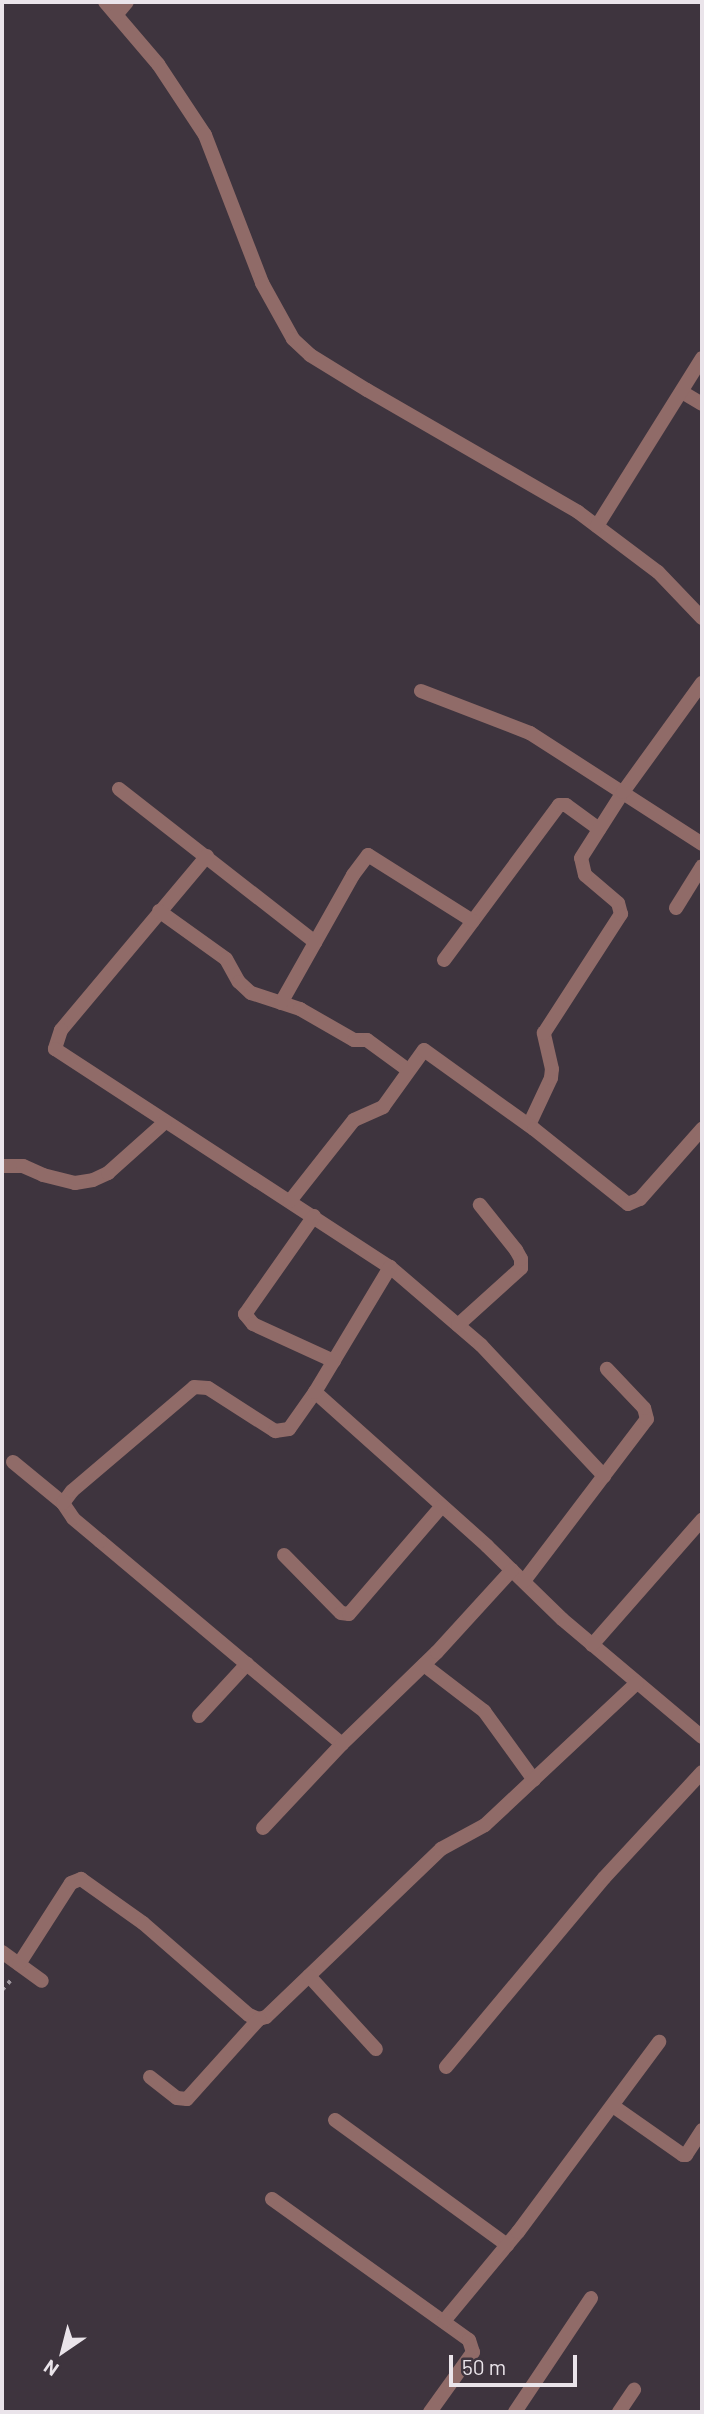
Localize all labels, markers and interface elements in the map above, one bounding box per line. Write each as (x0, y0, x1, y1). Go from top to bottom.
north arrow (28, 2316, 98, 2386)
scale bar (452, 2340, 580, 2384)
text: 50 m (462, 2354, 506, 2379)
text: N (39, 2356, 62, 2382)

